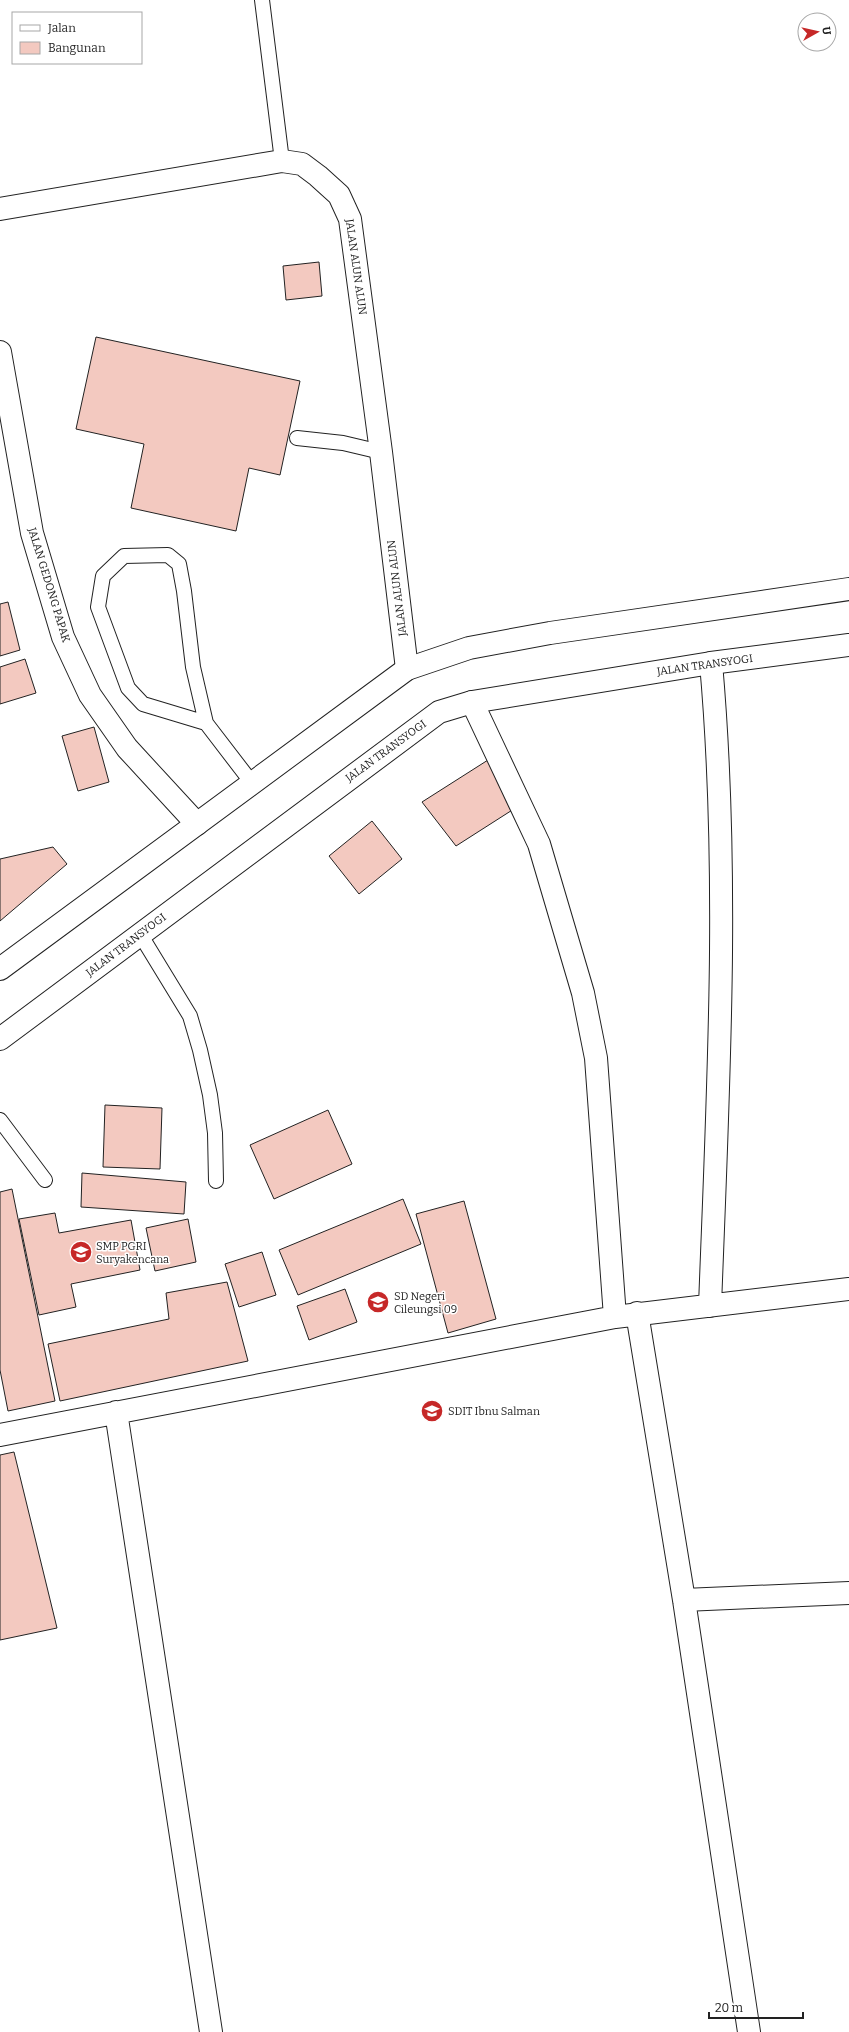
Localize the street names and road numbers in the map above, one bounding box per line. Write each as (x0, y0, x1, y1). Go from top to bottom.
street label: JALAN ALUN ALUN (343, 217, 369, 316)
street label: JALAN GEDONG PAPAK (25, 525, 73, 644)
street label: JALAN ALUN ALUN (385, 539, 409, 638)
street label: JALAN TRANSYOGI (655, 652, 754, 678)
street label: JALAN TRANSYOGI (342, 717, 429, 785)
street label: JALAN TRANSYOGI (83, 911, 169, 980)

